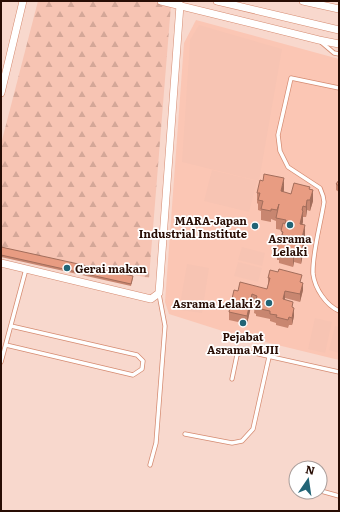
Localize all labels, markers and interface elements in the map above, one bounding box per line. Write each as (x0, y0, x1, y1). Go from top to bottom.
place label: MARA-Japan Industrial Institute (139, 212, 247, 241)
marker: Asrama Lelaki (285, 220, 295, 230)
marker: MARA-Japan Industrial Institute (250, 221, 260, 231)
place label: Asrama Lelaki (268, 230, 312, 259)
place label: Gerai makan (75, 260, 147, 276)
marker: Gerai makan (62, 263, 72, 273)
place label: Asrama Lelaki 2 (172, 295, 261, 311)
marker: Asrama Lelaki 2 (264, 298, 274, 308)
marker: Pejabat Asrama MJII (238, 318, 248, 328)
place label: Pejabat Asrama MJII (207, 328, 279, 357)
north arrow (288, 460, 328, 500)
text: N (304, 460, 317, 478)

